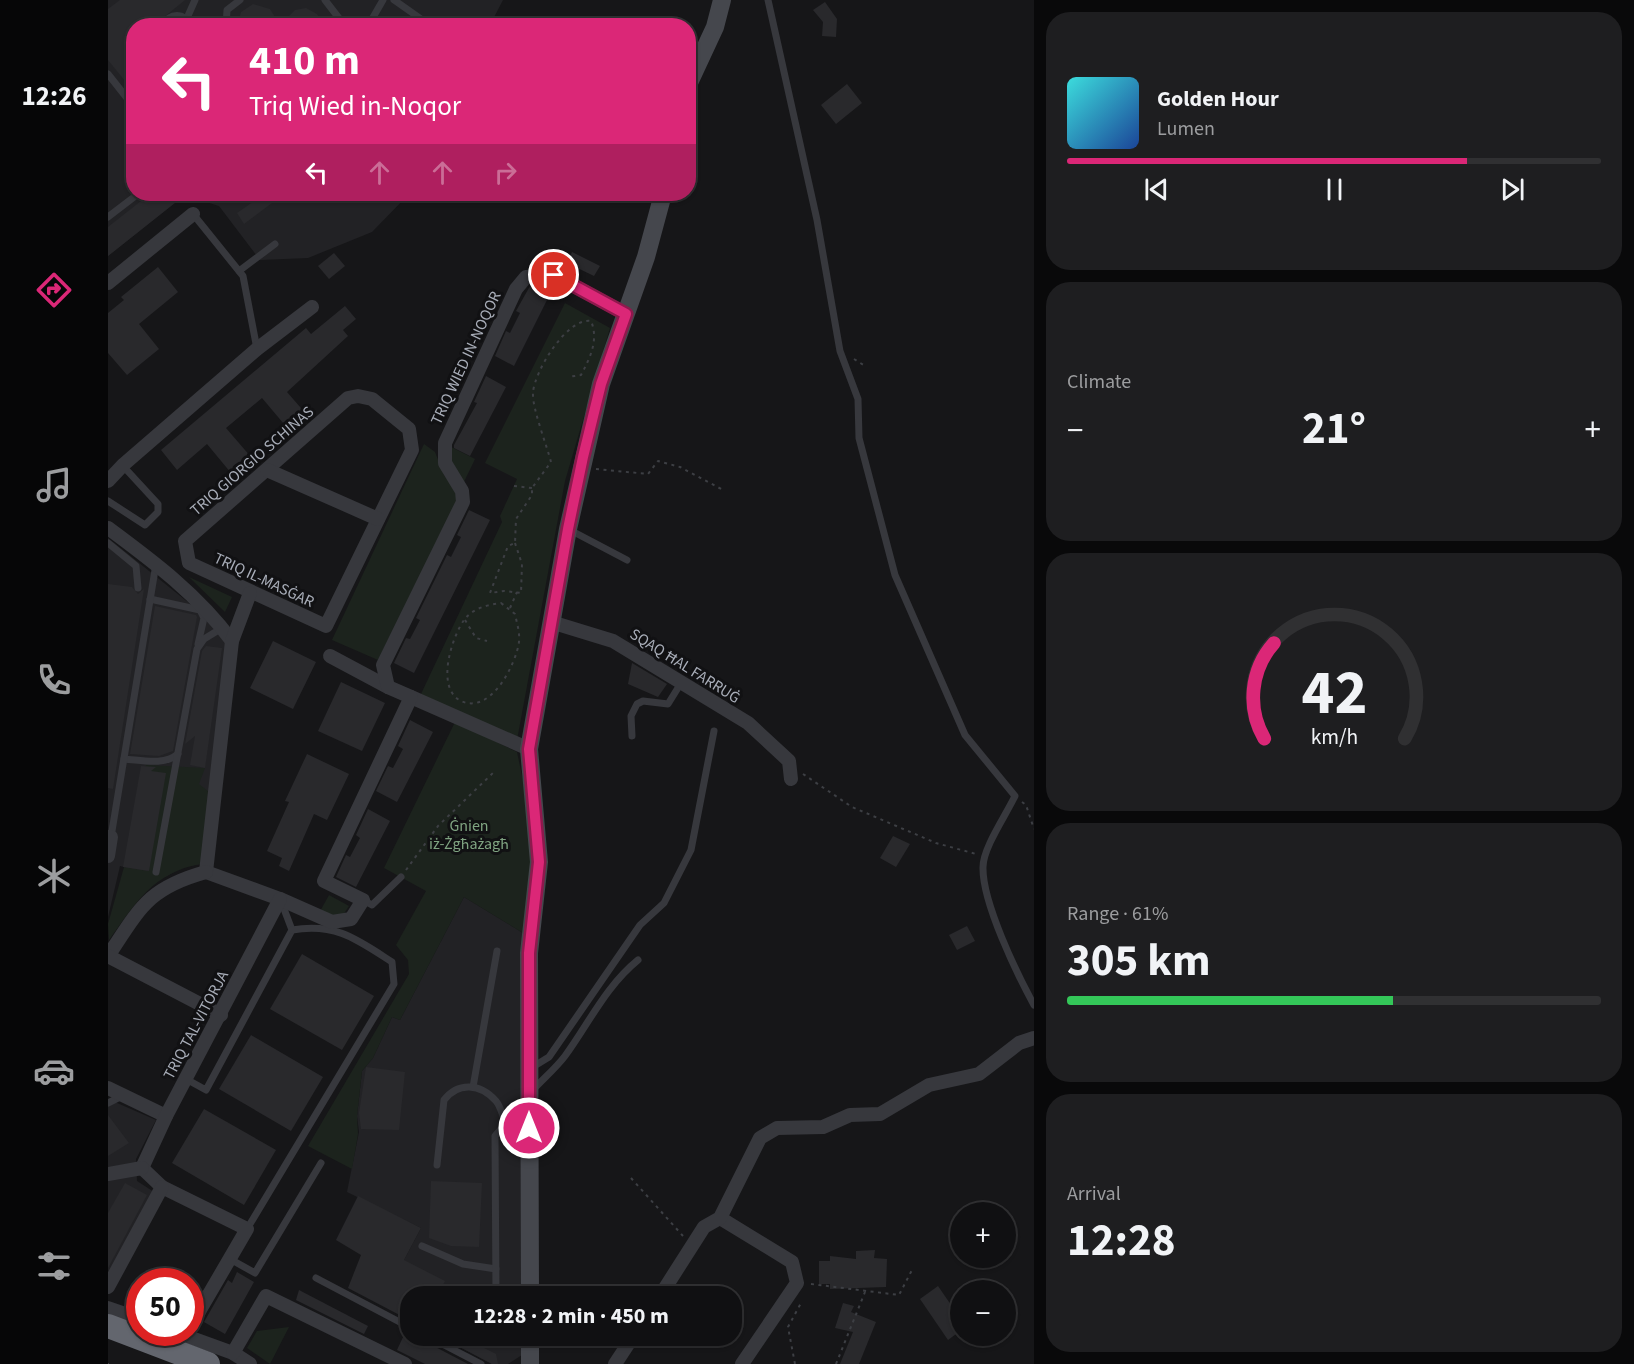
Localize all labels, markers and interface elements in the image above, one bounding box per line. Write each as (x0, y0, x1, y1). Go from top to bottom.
text: 410 m (249, 31, 360, 91)
icon: left (150, 42, 228, 120)
text: 12:26 (21, 77, 87, 116)
text: Golden Hour (1157, 83, 1279, 115)
text: Triq Wied in-Noqor (249, 87, 461, 126)
text: Lumen (1157, 115, 1215, 143)
icon: left (300, 156, 333, 189)
icon: ahead (363, 156, 396, 189)
icon: ahead (426, 156, 459, 189)
icon: right (489, 156, 522, 189)
icon: previous (1140, 173, 1173, 206)
icon: pause (1318, 173, 1351, 206)
icon: next (1496, 173, 1529, 206)
pin (528, 249, 579, 300)
icon: arrive (537, 258, 570, 291)
icon: directions (33, 269, 75, 311)
street label: TRIQ WIED IN-NOQOR (425, 288, 507, 428)
text: Climate (1067, 368, 1131, 396)
text: 21° (1302, 397, 1366, 461)
street label: TRIQ GIORGIO SCHINAS (185, 401, 319, 521)
text: − (1067, 407, 1083, 454)
text: + (1585, 407, 1601, 454)
icon: music (33, 464, 75, 506)
street label: TRIQ IL-MASĠAR (210, 547, 318, 613)
street label: SQAQ ĦAL FARRUĠ (626, 623, 744, 709)
text: 42 (1301, 649, 1367, 738)
icon: phone (33, 659, 75, 701)
text: km/h (1310, 722, 1358, 753)
park label: Ġnien iż-Żgħażagħ (429, 815, 509, 855)
icon: climate (33, 855, 75, 897)
text: Range · 61% (1067, 900, 1168, 928)
text: 305 km (1067, 929, 1211, 993)
street label: TRIQ TAL-VITORJA (158, 966, 234, 1083)
icon: car (33, 1050, 75, 1092)
position arrow (497, 1096, 561, 1160)
text: Arrival (1067, 1180, 1121, 1208)
map controls (950, 1202, 1016, 1346)
button: + (950, 1202, 1016, 1268)
text: 12:28 (1067, 1209, 1176, 1273)
icon: filters (33, 1245, 75, 1287)
speed limit sign: 50 (126, 1268, 204, 1346)
button: − (950, 1280, 1016, 1346)
text: 12:28 · 2 min · 450 m (473, 1300, 669, 1332)

